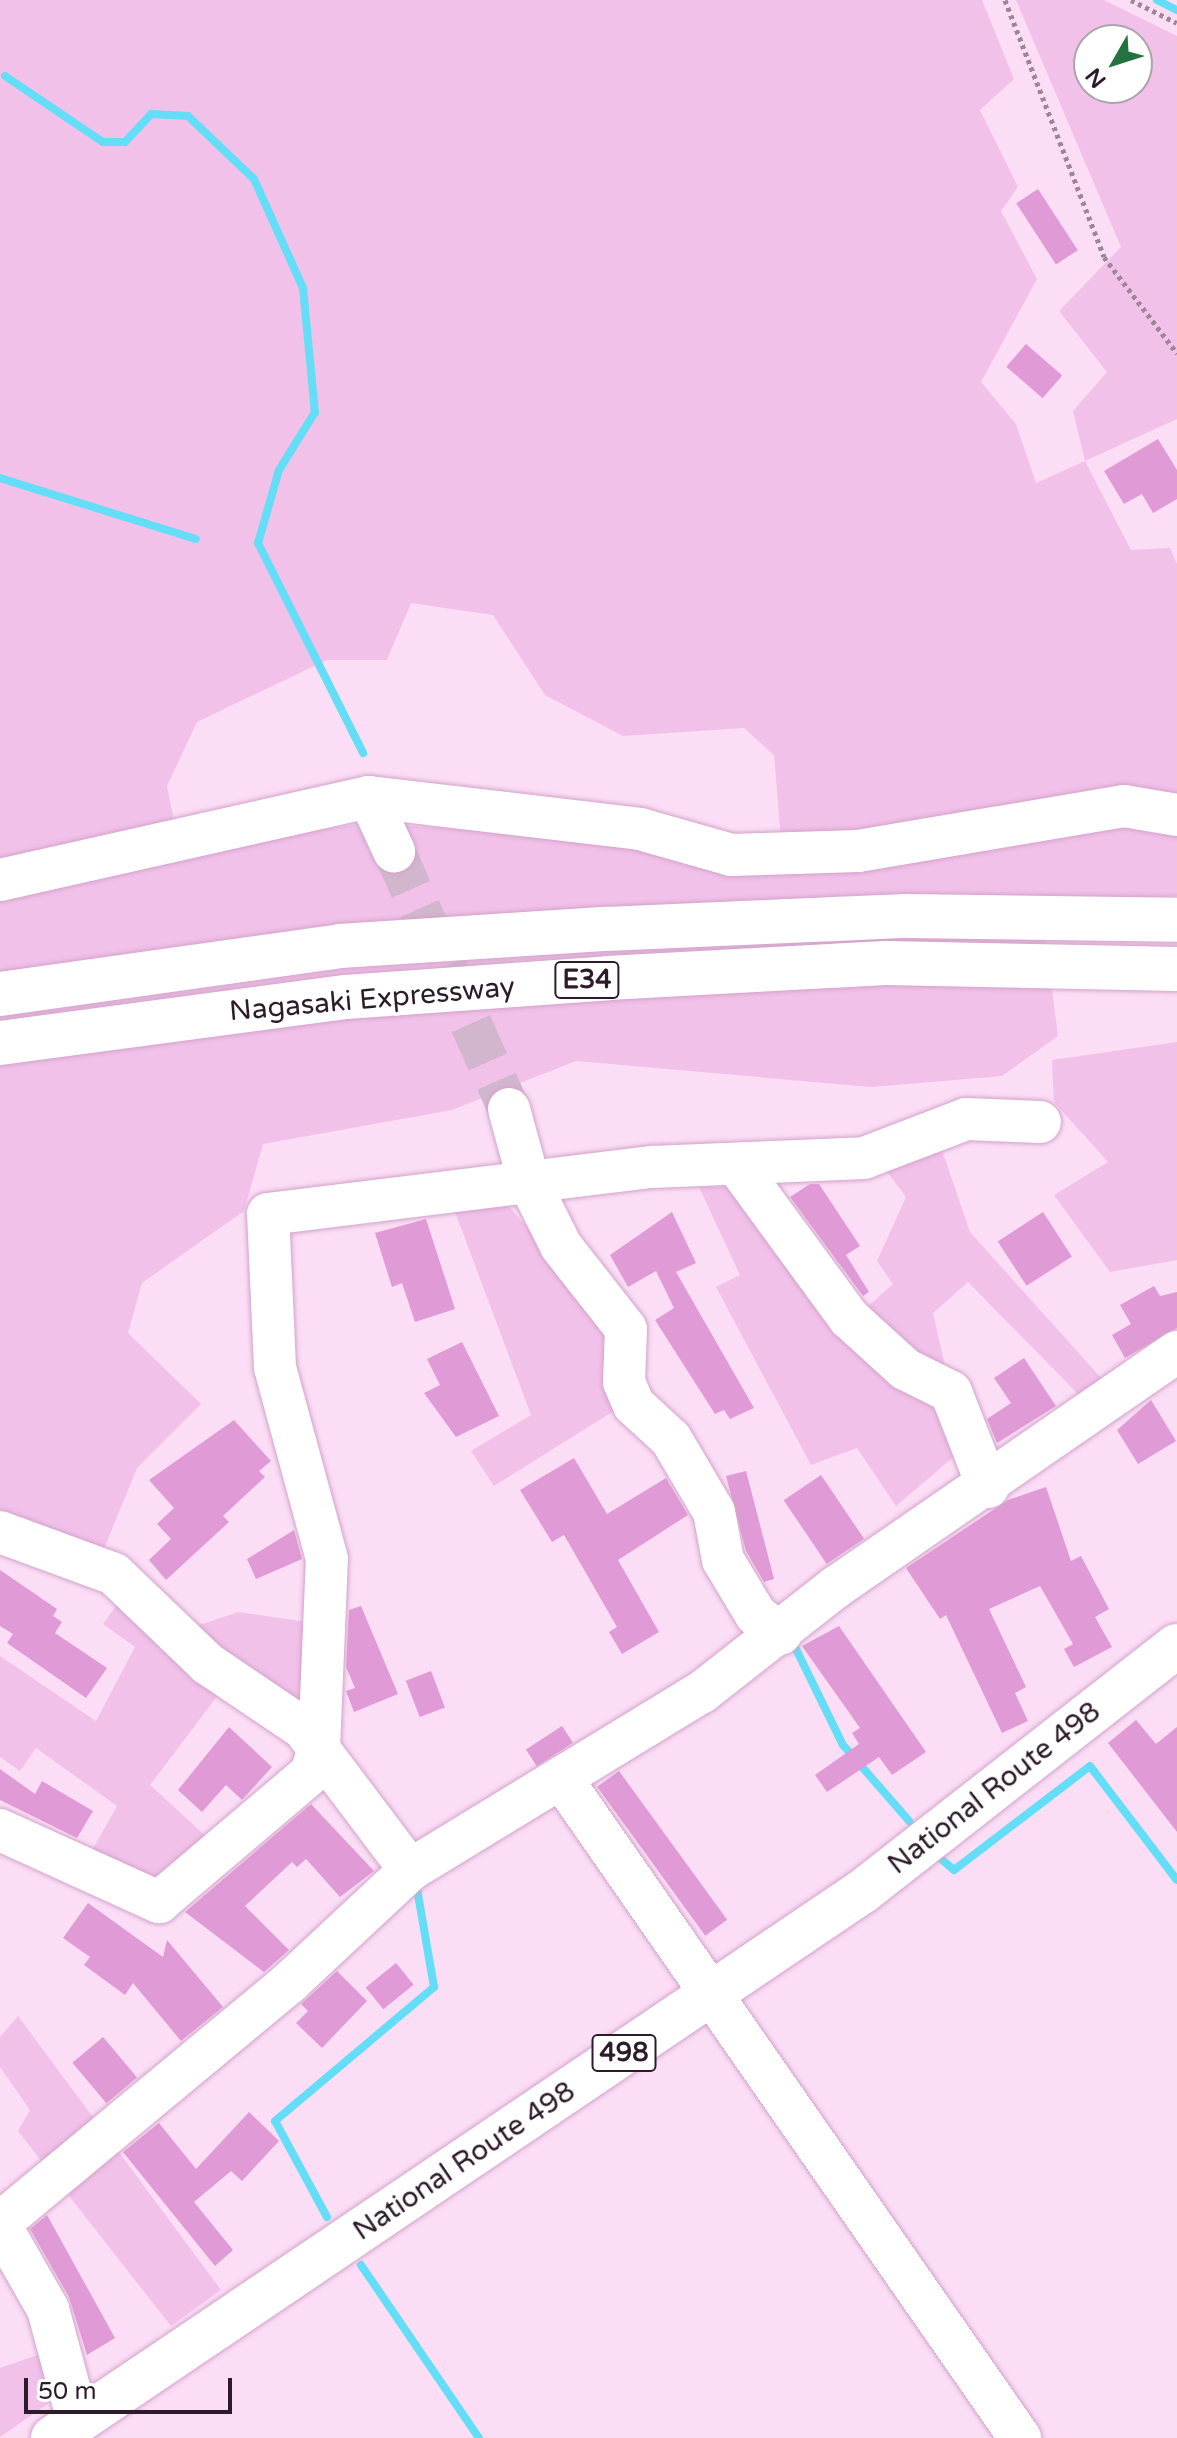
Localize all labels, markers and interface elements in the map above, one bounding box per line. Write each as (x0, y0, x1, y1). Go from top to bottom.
north arrow (1073, 24, 1153, 104)
text: N (1080, 63, 1112, 93)
road number: E34 (553, 958, 621, 1002)
street label: Nagasaki Expressway (228, 970, 516, 1028)
street label: National Route 498 (881, 1695, 1107, 1881)
road number: 498 (590, 2031, 658, 2075)
street label: National Route 498 (347, 2074, 581, 2248)
scale bar (28, 2362, 236, 2412)
text: 50 m (38, 2377, 96, 2406)

